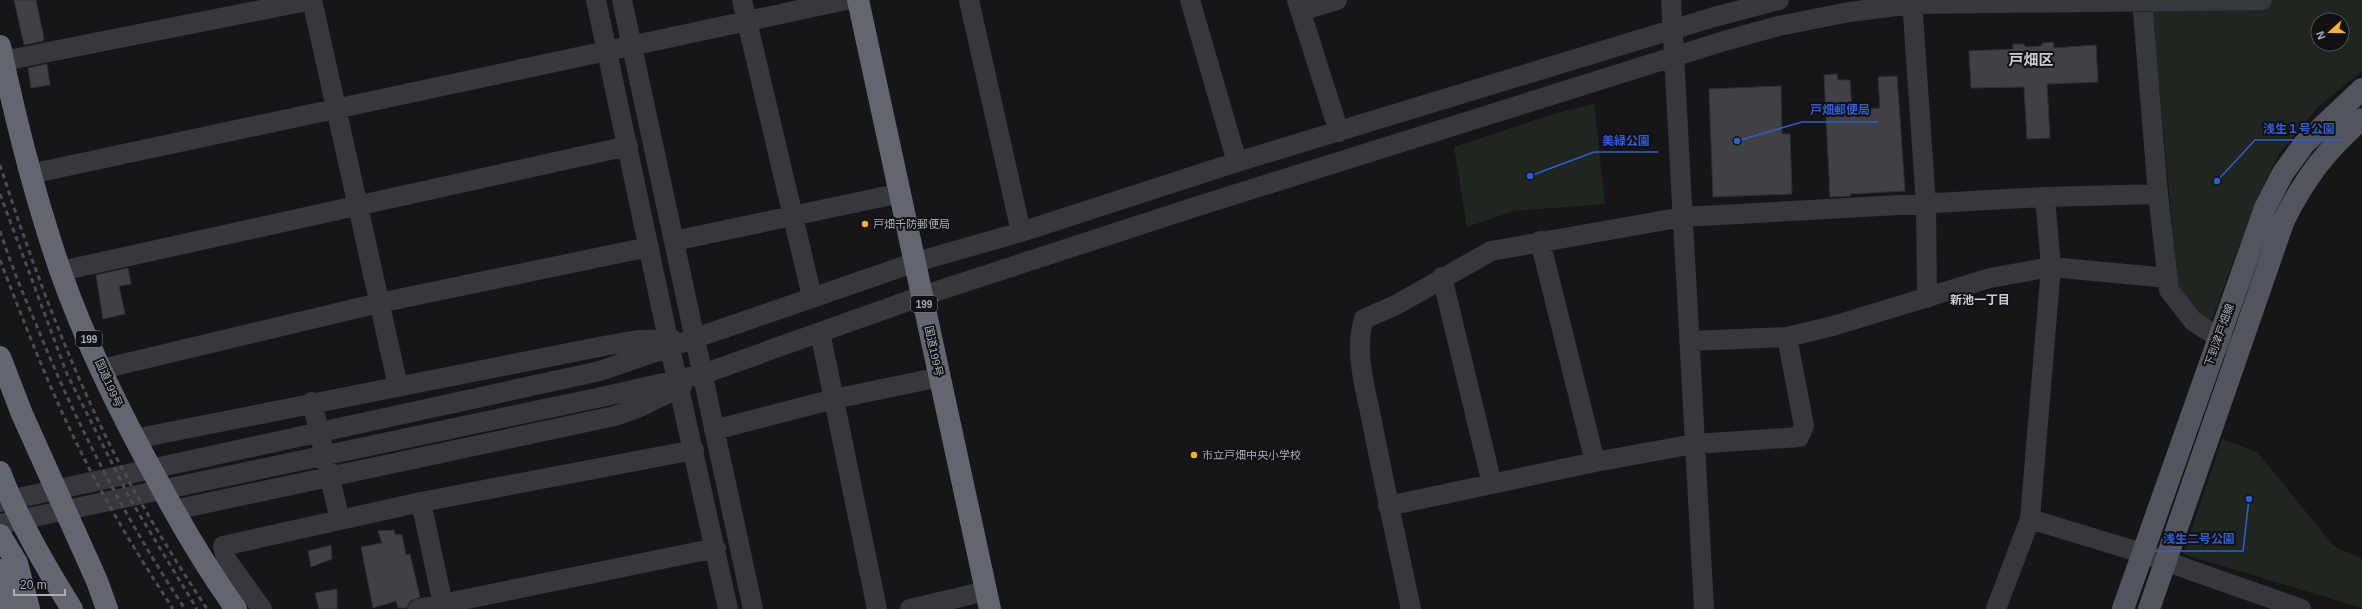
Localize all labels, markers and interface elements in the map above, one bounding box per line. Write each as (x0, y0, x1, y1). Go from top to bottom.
north arrow (2310, 12, 2350, 52)
text: N (2314, 30, 2328, 41)
district label: 戸畑区 (2008, 51, 2054, 68)
callout: 戸畑郵便局 (1802, 98, 1878, 122)
text: 戸畑郵便局 (1810, 103, 1870, 117)
callout: 浅生１号公園 (2255, 116, 2343, 140)
text: 浅生１号公園 (2263, 122, 2335, 136)
callout: 美緑公園 (1594, 128, 1658, 152)
text: 美緑公園 (1602, 134, 1650, 148)
place label: 戸畑千防郵便局 (873, 218, 950, 230)
marker: 戸畑千防郵便局 (860, 219, 870, 229)
district label: 新池一丁目 (1950, 293, 2010, 307)
road number: 199 (911, 296, 937, 312)
street label: 下到津戸畑線 (2202, 302, 2236, 368)
street label: 国道199号 (923, 325, 945, 377)
road number: 199 (76, 331, 102, 347)
street label: 国道199号 (93, 357, 125, 409)
place label: 市立戸畑中央小学校 (1202, 449, 1301, 461)
marker: 市立戸畑中央小学校 (1189, 450, 1199, 460)
callout: 浅生二号公園 (2155, 527, 2243, 551)
text: 浅生二号公園 (2163, 532, 2235, 546)
scale bar (14, 571, 65, 597)
text: 20 m (20, 578, 47, 592)

